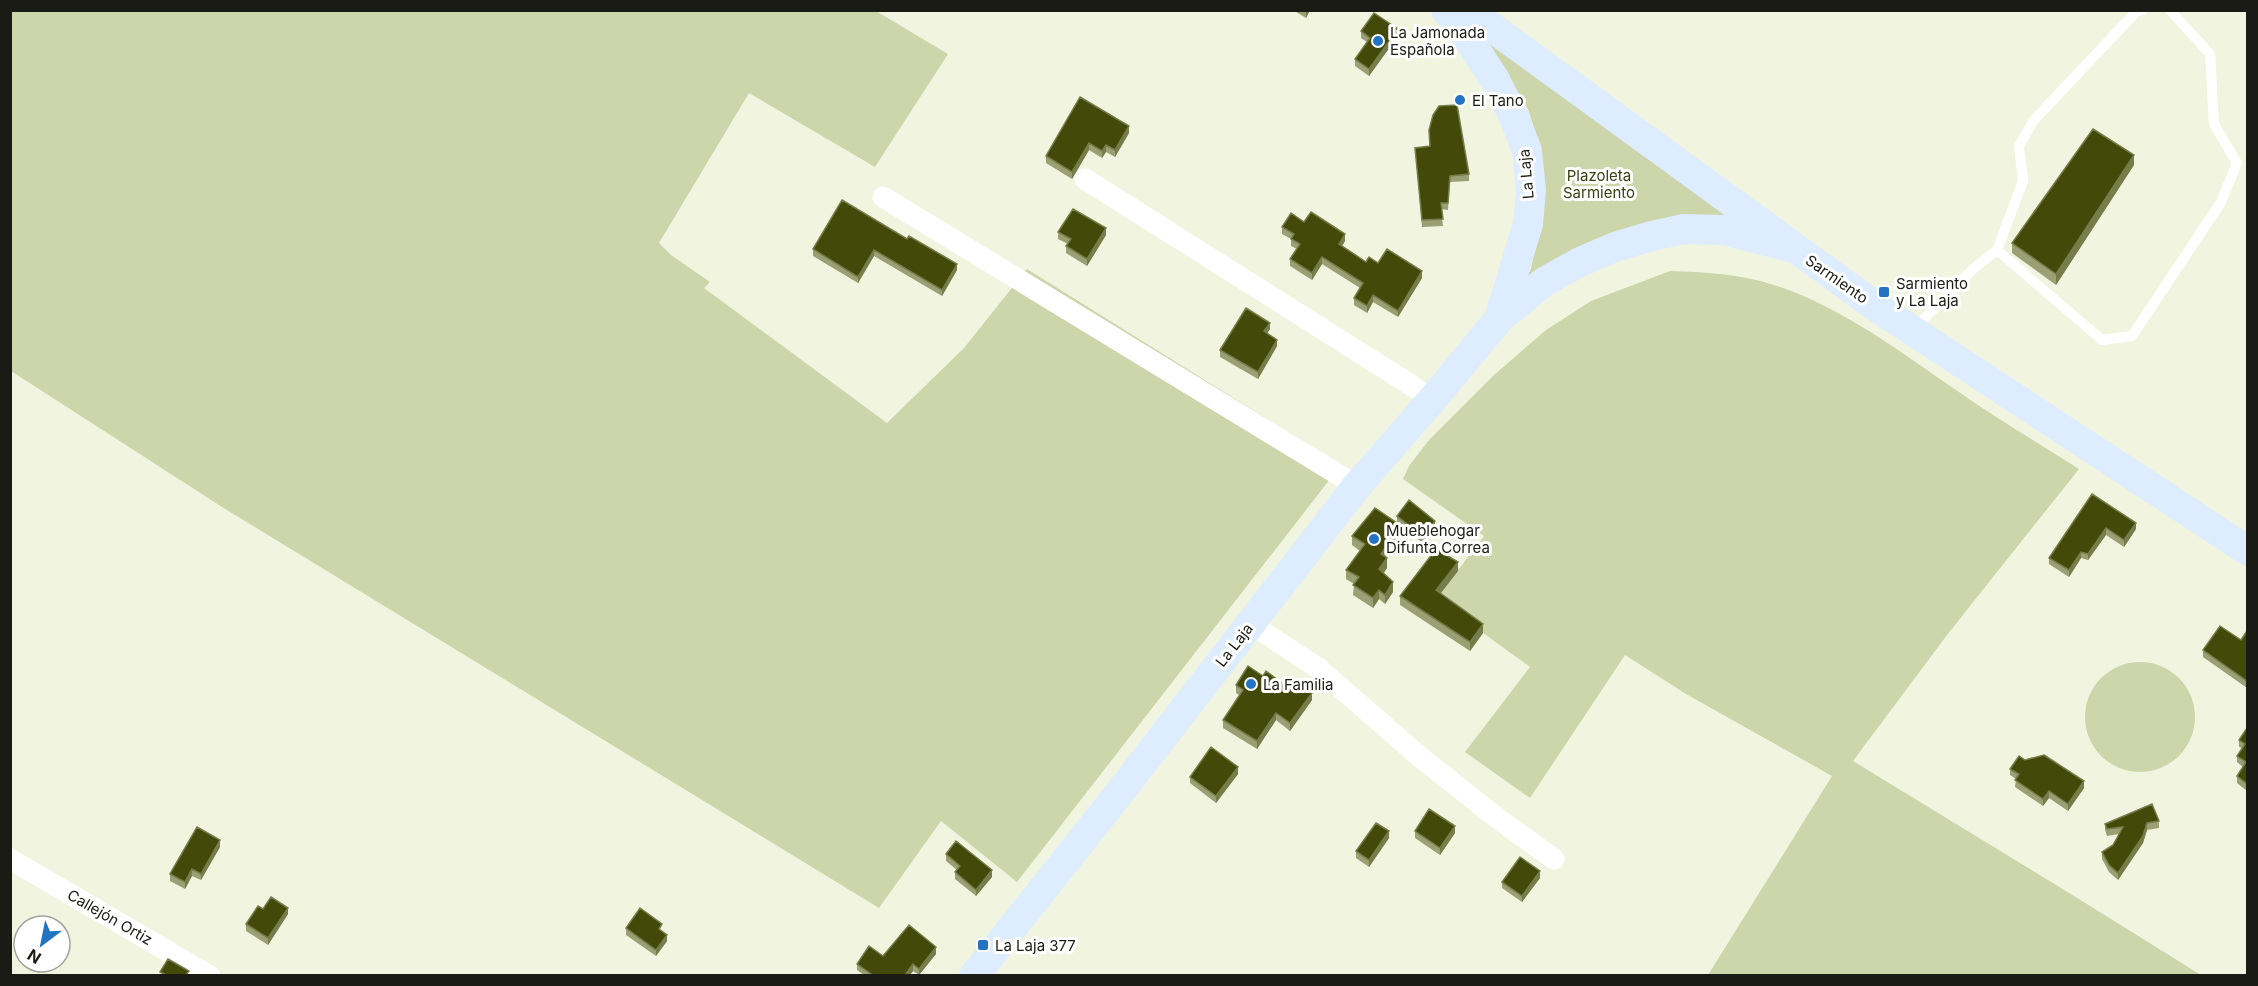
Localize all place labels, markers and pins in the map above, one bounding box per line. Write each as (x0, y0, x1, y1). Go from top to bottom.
place label: La Jamonada Española (1390, 23, 1485, 59)
marker: La Jamonada Española (1371, 34, 1385, 48)
place label: El Tano (1472, 91, 1524, 110)
marker: El Tano (1453, 93, 1467, 107)
place label: Sarmiento y La Laja (1896, 274, 1968, 310)
marker: Sarmiento y La Laja (1877, 285, 1891, 299)
place label: Mueblehogar Difunta Correa (1386, 521, 1490, 557)
marker: Mueblehogar Difunta Correa (1367, 532, 1381, 546)
place label: La Familia (1263, 675, 1334, 694)
marker: La Familia (1244, 677, 1258, 691)
place label: La Laja 377 (995, 936, 1076, 955)
marker: La Laja 377 (976, 938, 990, 952)

